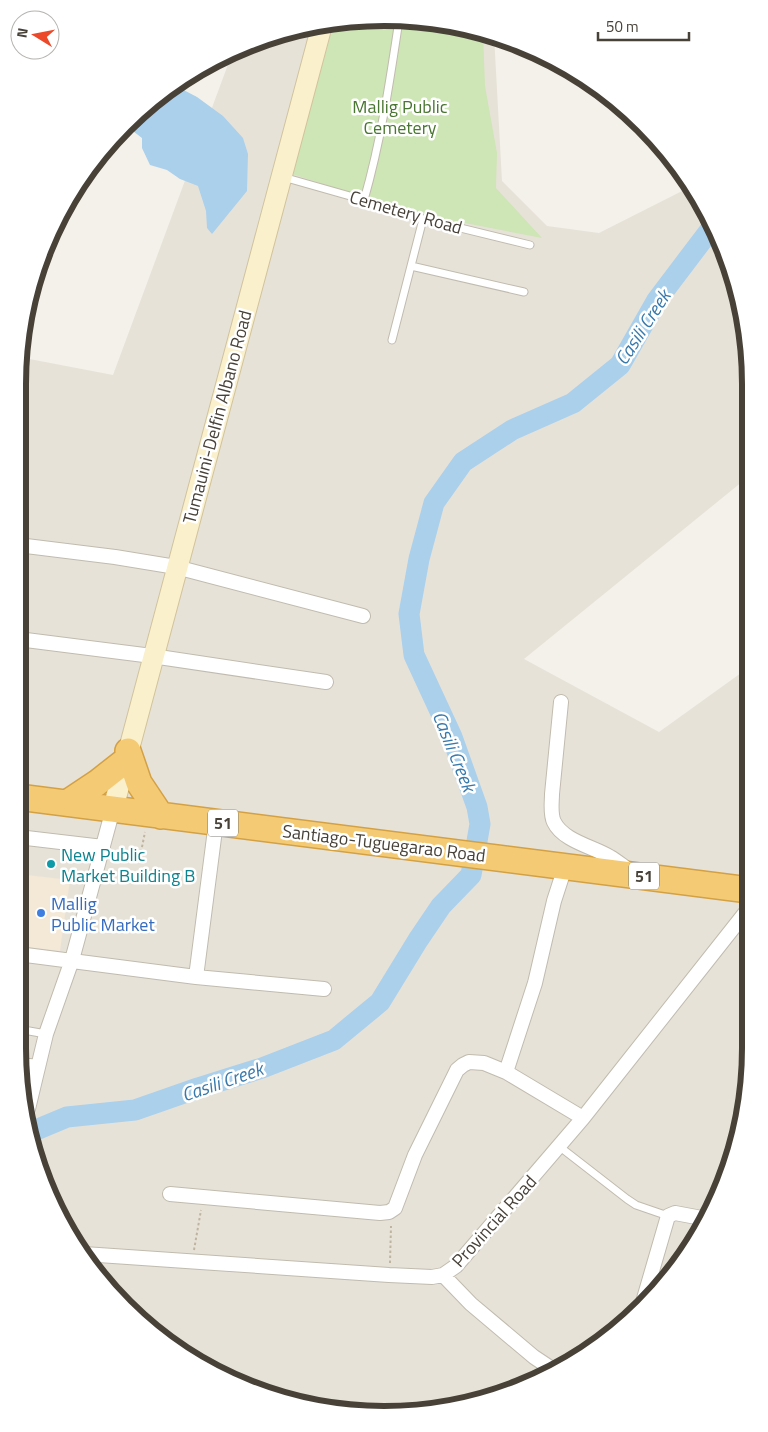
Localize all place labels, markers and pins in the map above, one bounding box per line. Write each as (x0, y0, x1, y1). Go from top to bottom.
place label: New Public Market Building B (61, 841, 195, 889)
marker: New Public Market Building B (45, 858, 57, 870)
place label: Mallig Public Market (51, 890, 155, 938)
marker: Mallig Public Market (35, 907, 47, 919)

